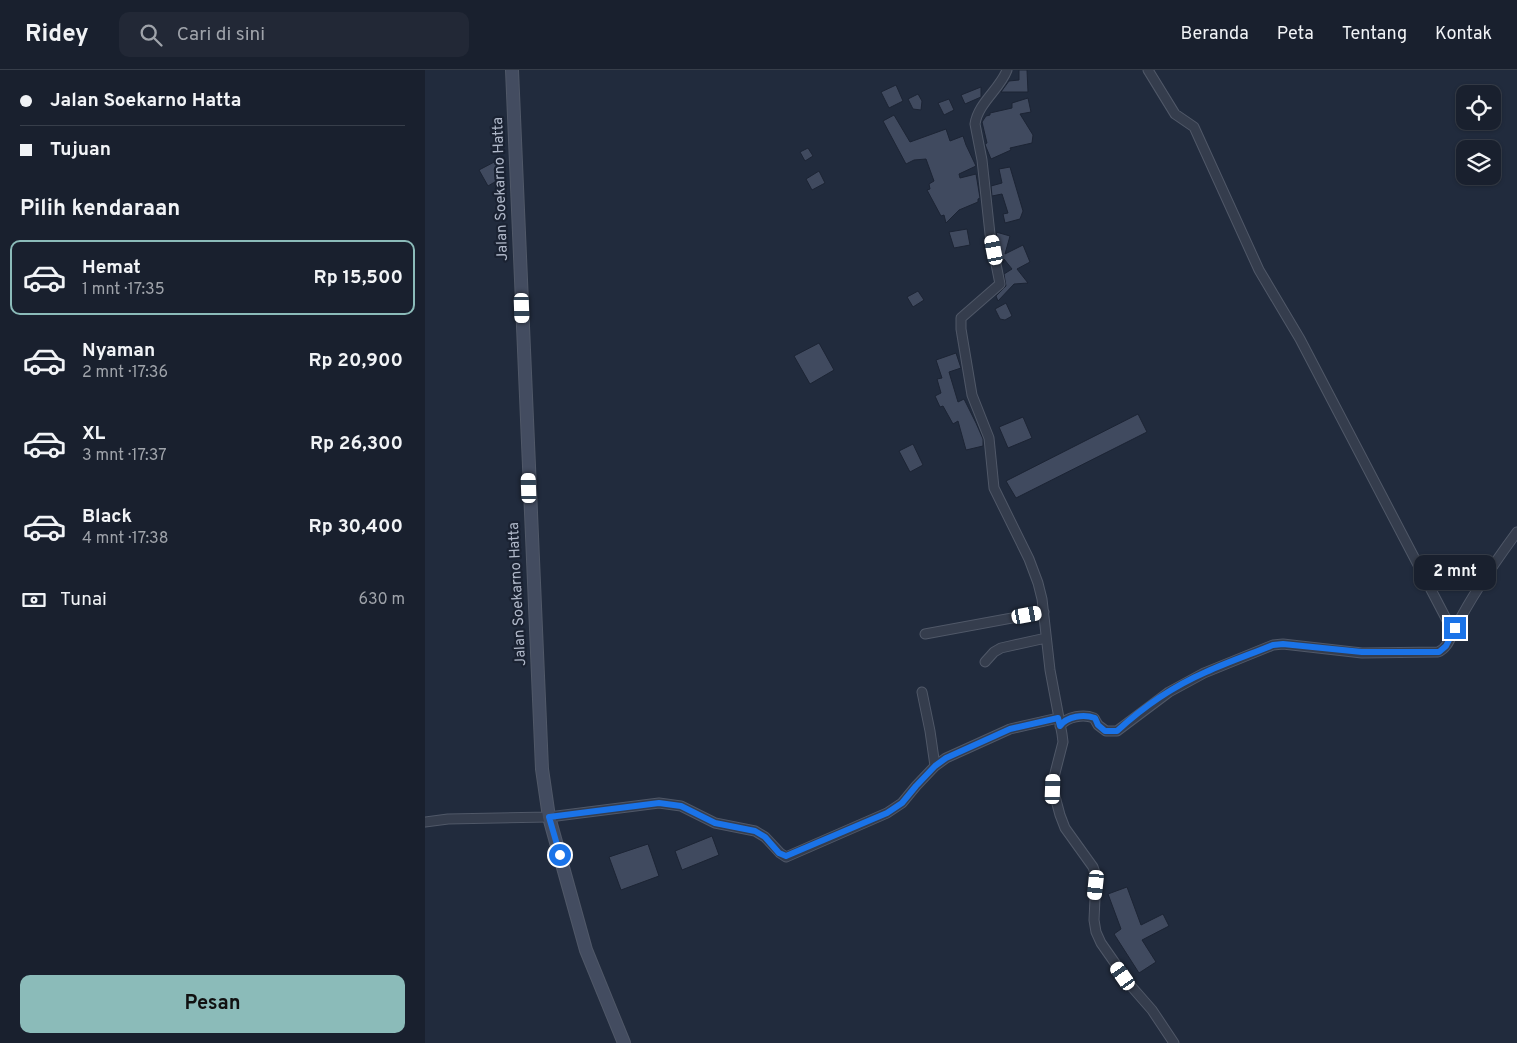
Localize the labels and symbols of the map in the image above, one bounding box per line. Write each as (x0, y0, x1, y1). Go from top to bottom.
street label: Jalan Soekarno Hatta (489, 117, 513, 261)
car (983, 234, 1004, 266)
car (513, 293, 530, 323)
car (520, 473, 537, 503)
street label: Jalan Soekarno Hatta (505, 522, 531, 666)
callout: 2 mnt (1414, 556, 1496, 590)
car (1010, 605, 1043, 625)
route end (1444, 617, 1466, 639)
car (1044, 774, 1061, 804)
route start (549, 844, 571, 866)
car (1086, 869, 1105, 901)
car (1108, 959, 1137, 993)

